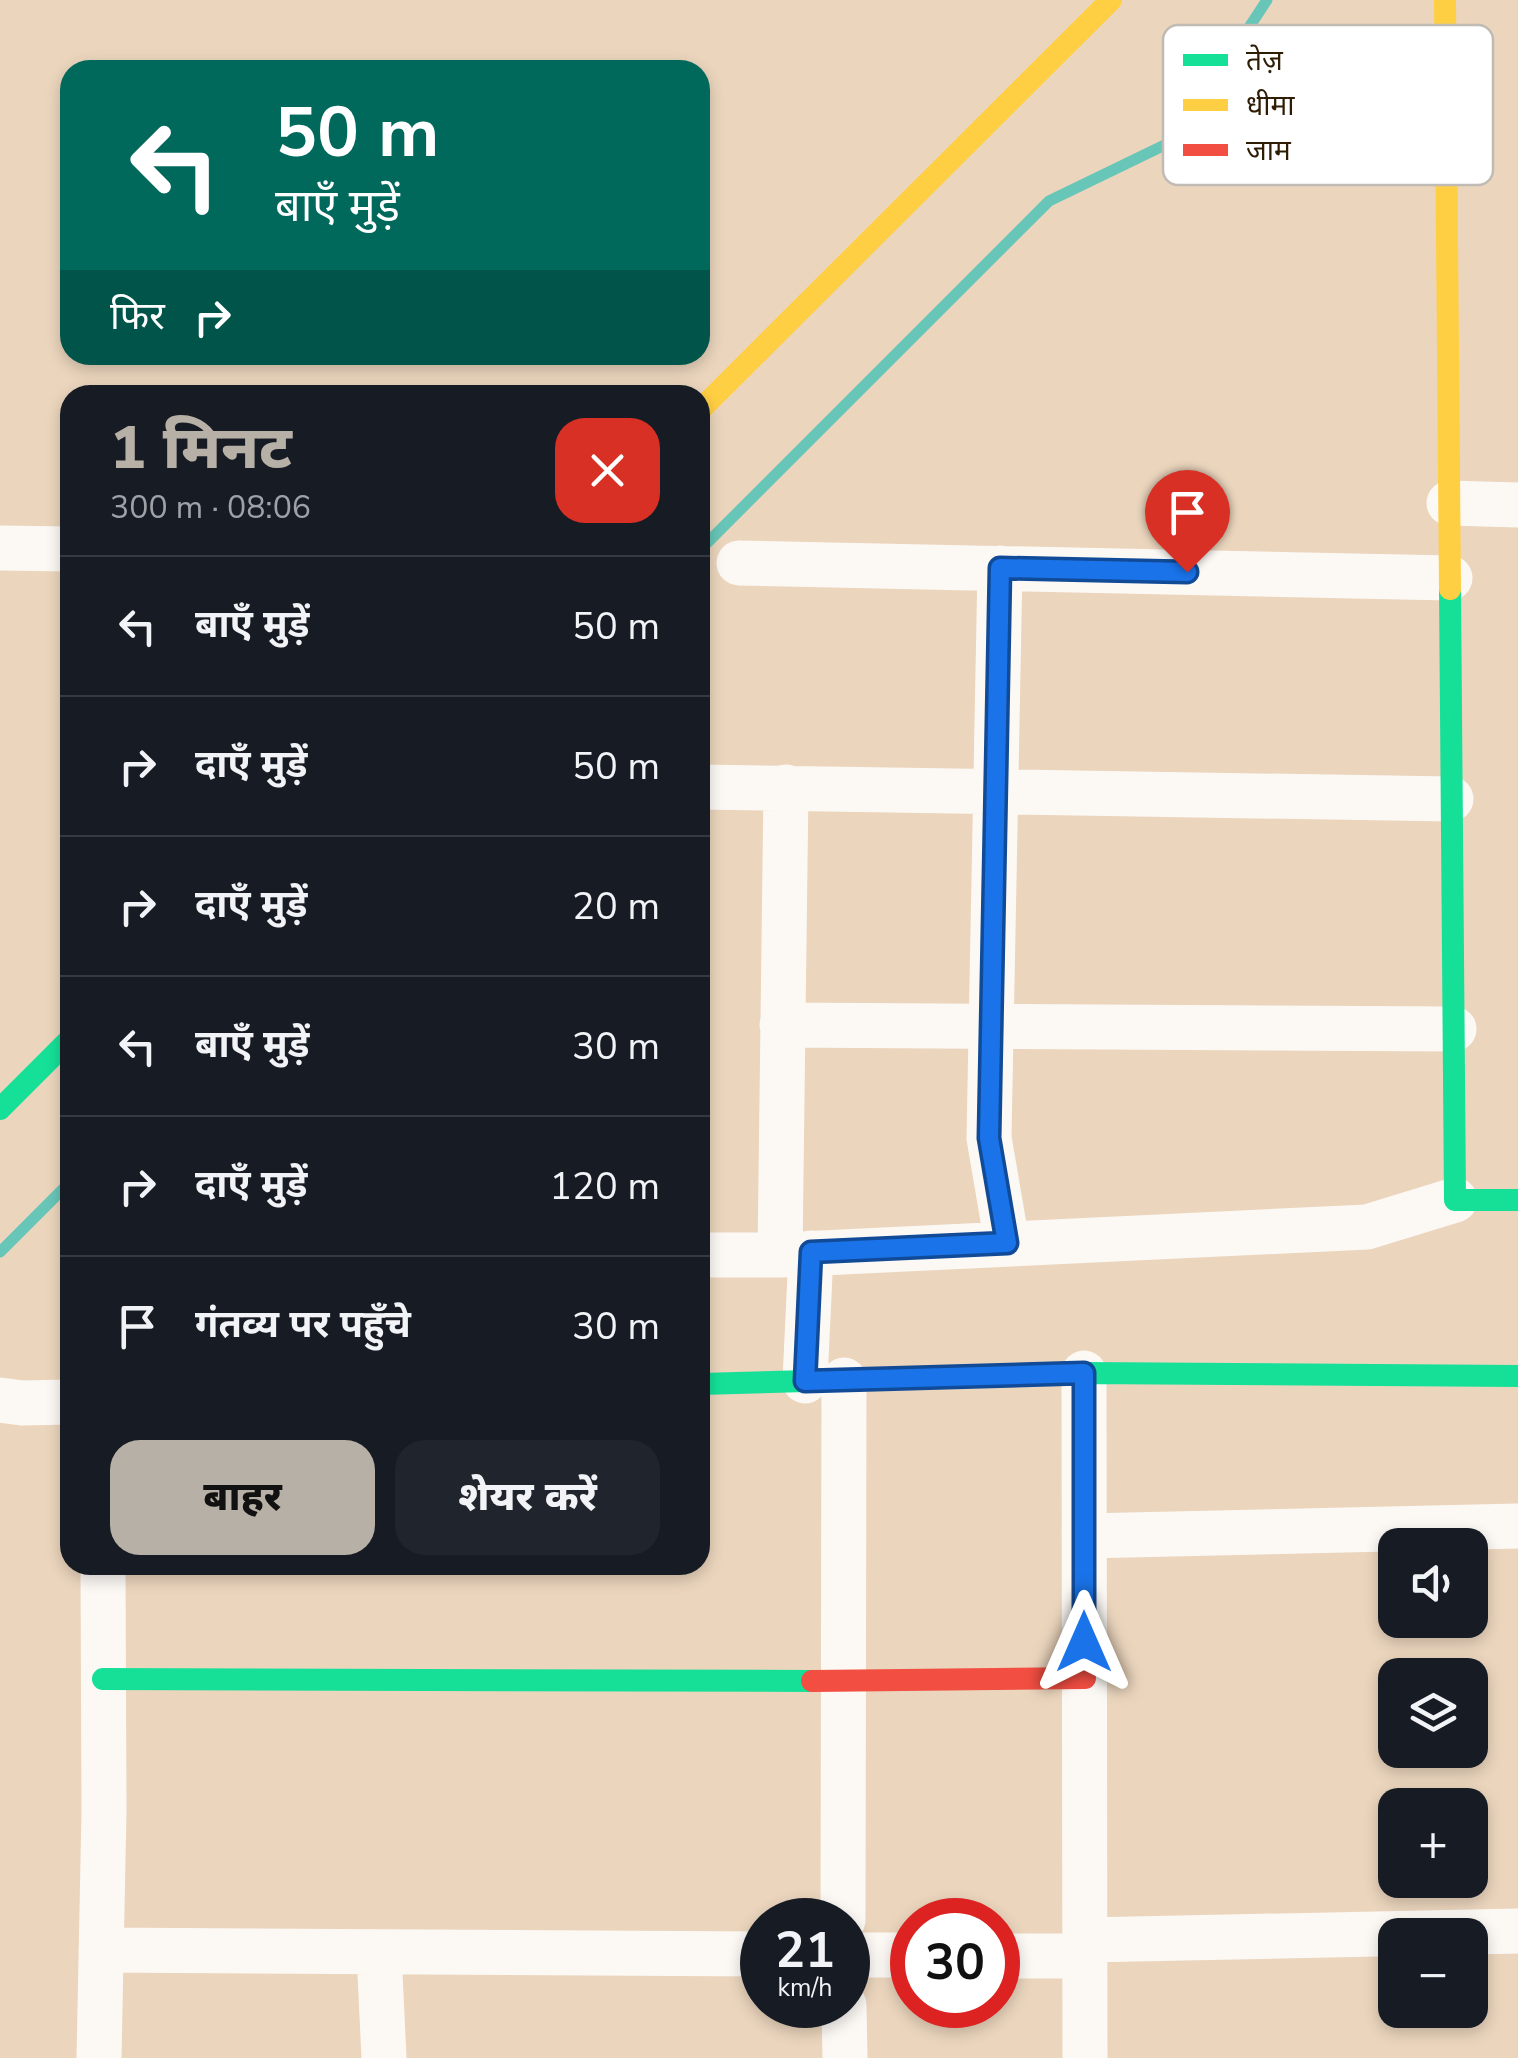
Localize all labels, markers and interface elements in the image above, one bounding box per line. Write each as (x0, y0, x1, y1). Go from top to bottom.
legend (1163, 25, 1493, 185)
text: तेज़ (1246, 42, 1284, 80)
text: 50 m (275, 85, 439, 181)
text: धीमा (1246, 87, 1295, 125)
icon: left (110, 100, 240, 230)
text: जाम (1246, 132, 1292, 170)
text: बाएँ मुड़ें (275, 176, 400, 237)
icon: right (185, 290, 240, 345)
text: फिर (110, 291, 165, 342)
text: 1 मिनट (110, 407, 292, 489)
button: close (555, 418, 660, 523)
pin (1145, 470, 1230, 573)
icon: arrive (1160, 485, 1215, 540)
text: 300 m · 08:06 (110, 486, 311, 529)
icon: left (110, 599, 165, 654)
text: बाएँ मुड़ें (195, 599, 309, 650)
text: 50 m (572, 601, 660, 652)
icon: right (110, 739, 165, 794)
text: दाएँ मुड़ें (195, 739, 307, 790)
text: 50 m (572, 741, 660, 792)
icon: right (110, 879, 165, 934)
text: दाएँ मुड़ें (195, 879, 307, 930)
text: 20 m (572, 881, 660, 932)
icon: left (110, 1019, 165, 1074)
text: बाएँ मुड़ें (195, 1019, 309, 1070)
text: 30 m (572, 1021, 660, 1072)
icon: right (110, 1159, 165, 1214)
text: दाएँ मुड़ें (195, 1159, 307, 1210)
text: 120 m (549, 1161, 660, 1212)
icon: arrive (110, 1299, 165, 1354)
text: गंतव्य पर पहुँचे (195, 1299, 411, 1350)
text: 30 m (572, 1301, 660, 1352)
button: बाहर (110, 1440, 375, 1555)
button: शेयर करें (395, 1440, 660, 1555)
map controls (1378, 1528, 1488, 2028)
button: sound (1378, 1528, 1488, 1638)
position arrow (1032, 1590, 1136, 1694)
button: layers (1378, 1658, 1488, 1768)
button: + (1378, 1788, 1488, 1898)
speed limit sign: 30 (890, 1898, 1020, 2028)
text: 21 (775, 1916, 835, 1985)
button: − (1378, 1918, 1488, 2028)
text: km/h (777, 1971, 833, 2005)

